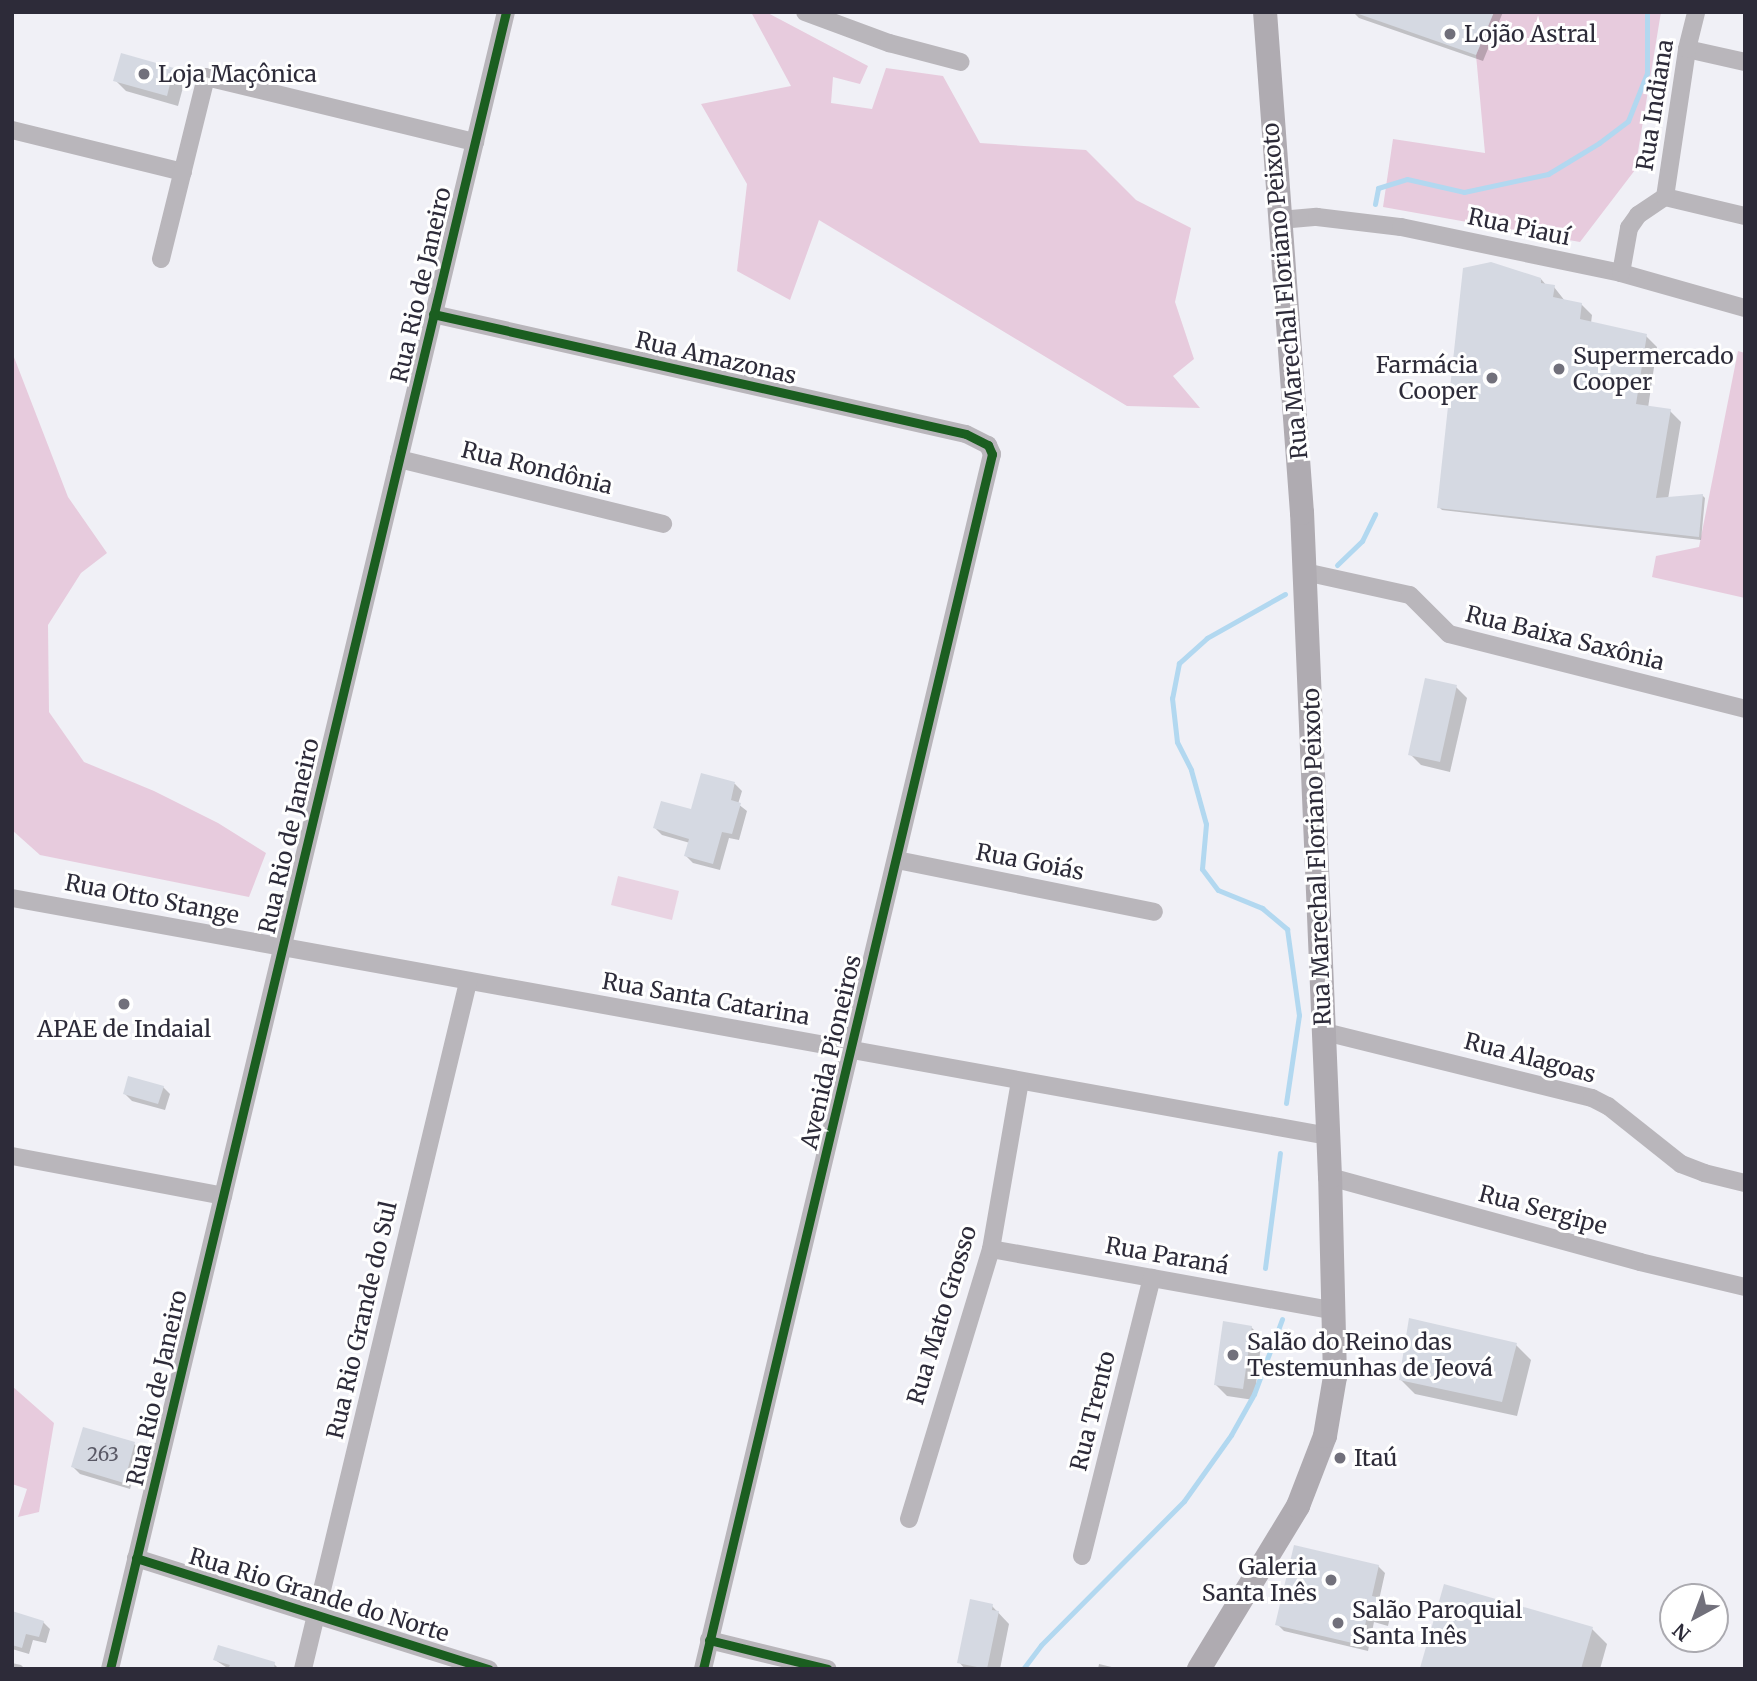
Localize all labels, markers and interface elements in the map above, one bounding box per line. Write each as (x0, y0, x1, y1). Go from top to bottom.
place label: Lojão Astral (1464, 20, 1596, 48)
marker: Lojão Astral (1442, 26, 1458, 42)
street label: Rua Indiana (1631, 37, 1679, 173)
place label: Loja Maçônica (158, 60, 317, 88)
marker: Loja Maçônica (136, 66, 152, 82)
street label: Rua Marechal Floriano Peixoto (1257, 121, 1313, 461)
street label: Rua Rio de Janeiro (385, 185, 457, 385)
street label: Rua Piauí (1465, 203, 1573, 251)
street label: Rua Amazonas (633, 326, 799, 390)
place label: Supermercado Cooper (1573, 342, 1734, 396)
place label: Farmácia Cooper (1376, 351, 1478, 405)
marker: Supermercado Cooper (1551, 361, 1567, 377)
marker: Farmácia Cooper (1484, 370, 1500, 386)
street label: Rua Rondônia (459, 436, 615, 500)
street label: Rua Baixa Saxônia (1463, 600, 1667, 676)
street label: Rua Marechal Floriano Peixoto (1297, 688, 1337, 1026)
street label: Rua Rio de Janeiro (253, 736, 325, 936)
street label: Rua Goiás (974, 838, 1086, 886)
street label: Rua Otto Stange (62, 869, 242, 929)
street label: Avenida Pioneiros (795, 952, 867, 1152)
street label: Rua Santa Catarina (600, 967, 812, 1031)
marker: APAE de Indaial (116, 996, 132, 1012)
place label: APAE de Indaial (37, 1015, 211, 1043)
street label: Rua Alagoas (1461, 1027, 1599, 1089)
street label: Rua Sergipe (1476, 1180, 1610, 1240)
street label: Rua Rio Grande do Sul (321, 1198, 403, 1442)
street label: Rua Mato Grosso (902, 1222, 982, 1408)
street label: Rua Paraná (1103, 1232, 1231, 1280)
street label: Rua Rio de Janeiro (121, 1288, 193, 1488)
place label: Salão do Reino das Testemunhas de Jeová (1247, 1328, 1493, 1382)
marker: Salão do Reino das Testemunhas de Jeová (1225, 1347, 1241, 1363)
street label: Rua Trento (1065, 1348, 1121, 1474)
house number: 263 (87, 1444, 119, 1466)
place label: Itaú (1354, 1444, 1397, 1472)
marker: Itaú (1332, 1450, 1348, 1466)
street label: Rua Rio Grande do Norte (186, 1542, 452, 1648)
place label: Galeria Santa Inês (1202, 1553, 1317, 1607)
marker: Galeria Santa Inês (1323, 1572, 1339, 1588)
north arrow (1659, 1583, 1729, 1653)
place label: Salão Paroquial Santa Inês (1352, 1596, 1522, 1650)
marker: Salão Paroquial Santa Inês (1330, 1615, 1346, 1631)
text: N (1668, 1618, 1695, 1646)

